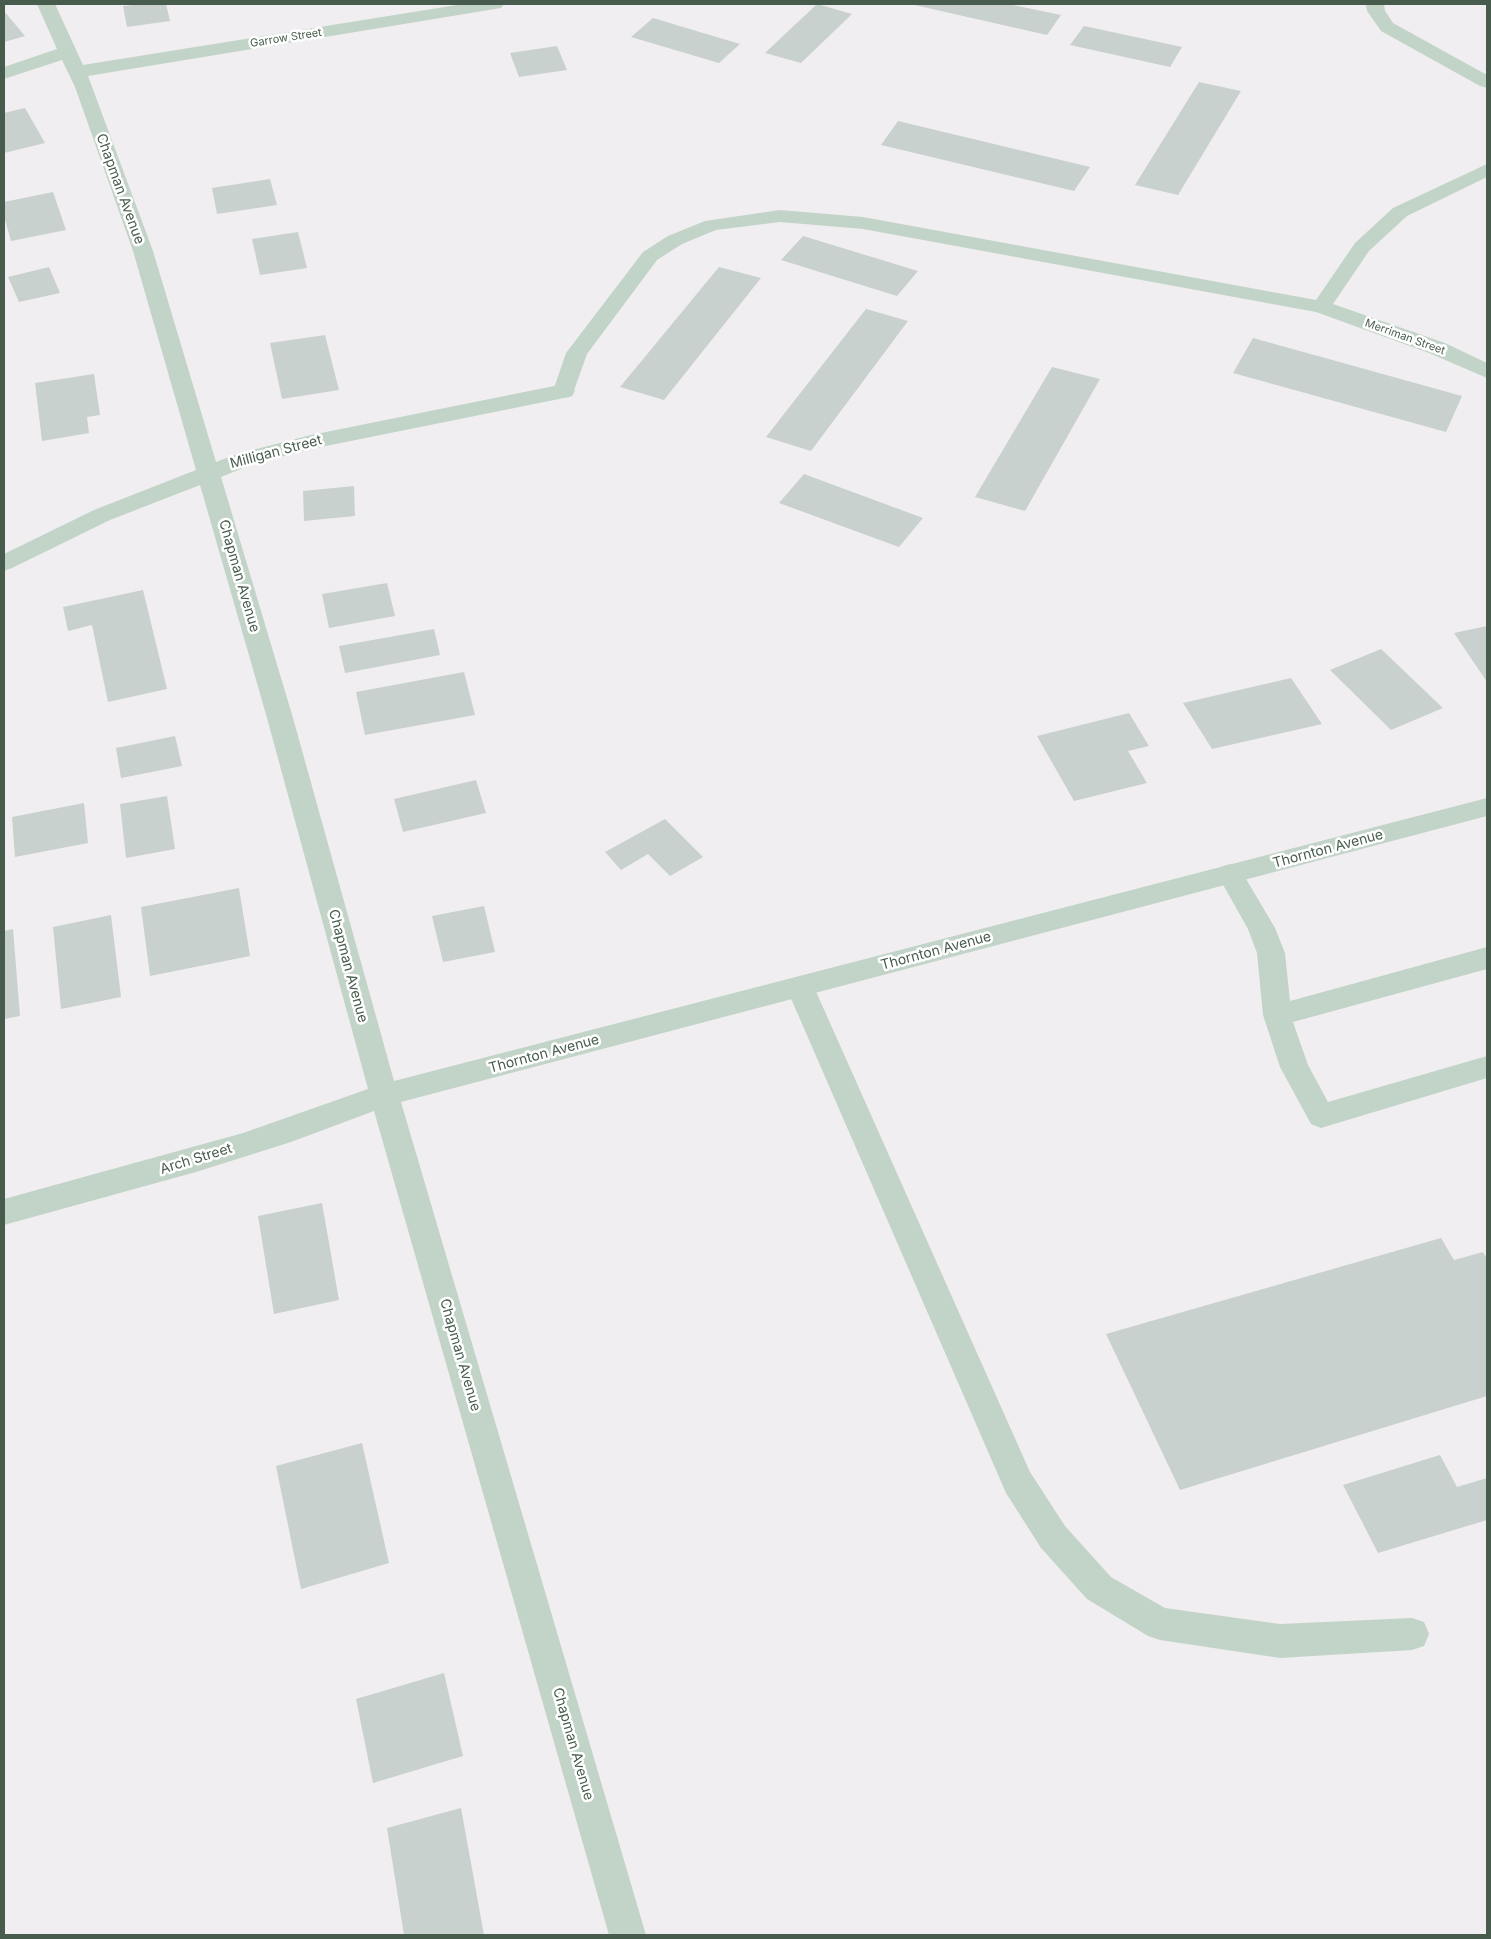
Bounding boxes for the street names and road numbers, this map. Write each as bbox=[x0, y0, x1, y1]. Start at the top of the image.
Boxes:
street label: Garrow Street bbox=[249, 26, 323, 50]
street label: Chapman Avenue bbox=[92, 131, 148, 247]
street label: Merriman Street bbox=[1363, 316, 1447, 358]
street label: Milligan Street bbox=[228, 432, 324, 472]
street label: Chapman Avenue bbox=[215, 518, 263, 634]
street label: Thornton Avenue bbox=[1271, 826, 1385, 872]
street label: Chapman Avenue bbox=[325, 908, 371, 1024]
street label: Thornton Avenue bbox=[879, 928, 993, 974]
street label: Thornton Avenue bbox=[487, 1031, 601, 1077]
street label: Arch Street bbox=[158, 1140, 234, 1178]
street label: Chapman Avenue bbox=[436, 1297, 484, 1413]
street label: Chapman Avenue bbox=[549, 1686, 597, 1802]

